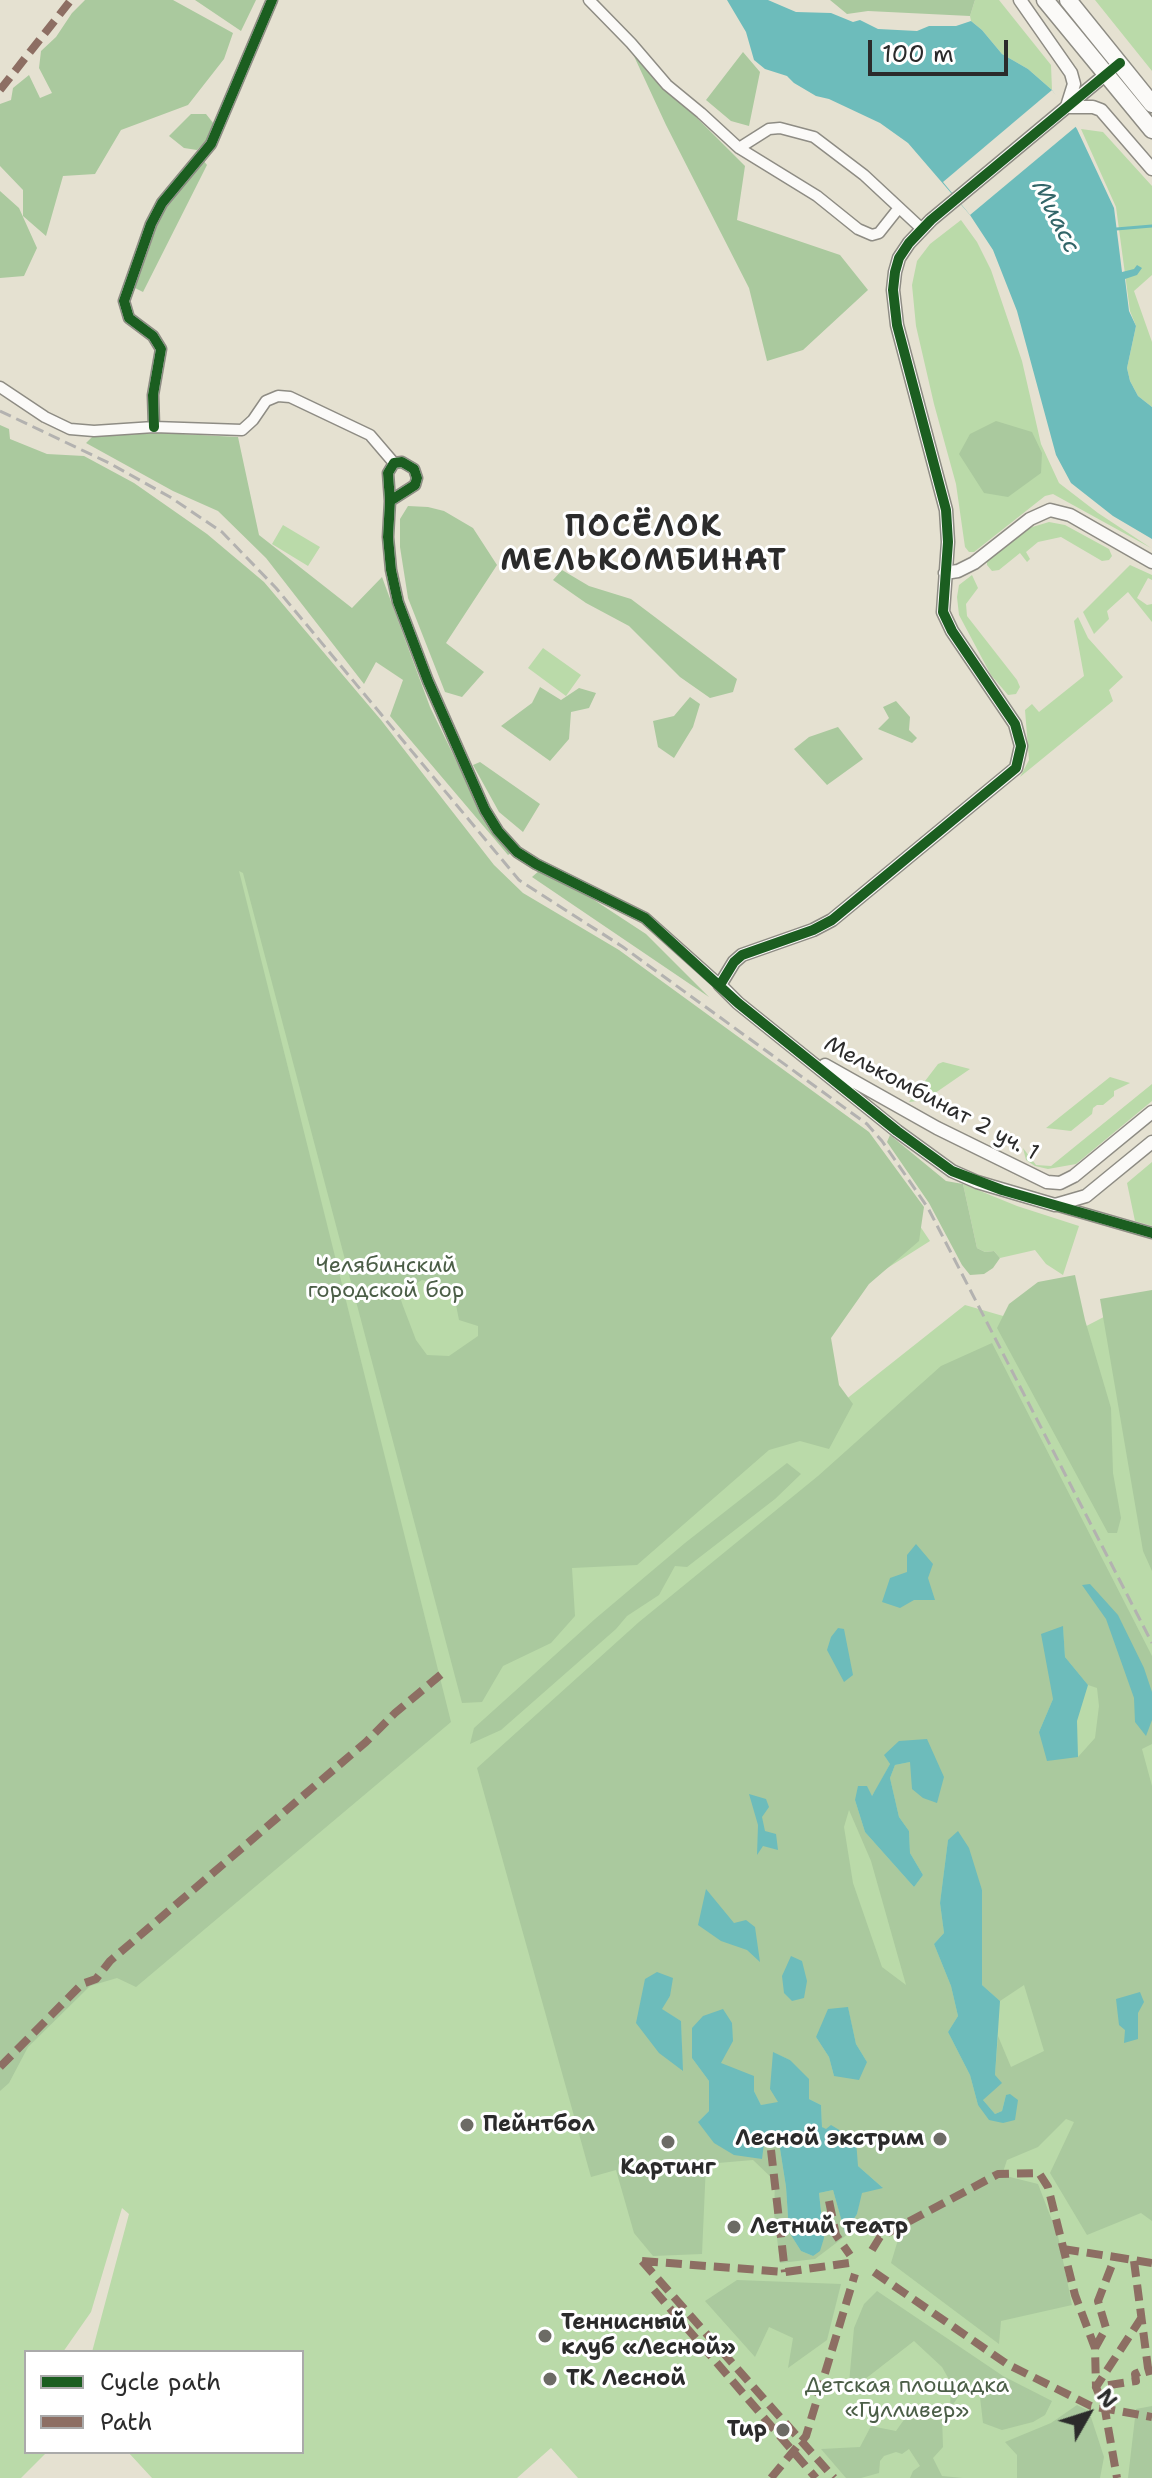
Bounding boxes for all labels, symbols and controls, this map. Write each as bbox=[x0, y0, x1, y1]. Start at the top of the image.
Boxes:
scale bar bbox=[872, 24, 1012, 74]
text: 100 m bbox=[882, 38, 954, 70]
water label: Миасс bbox=[1025, 176, 1085, 258]
district label: ПОСЁЛОК МЕЛЬКОМБИНАТ bbox=[500, 510, 788, 580]
street label: Мелькомбинат 2 уч. 1 bbox=[819, 1031, 1043, 1167]
park label: Челябинский городской бор bbox=[308, 1253, 464, 1304]
place label: Пейнтбол bbox=[483, 2112, 595, 2138]
marker: Пейнтбол bbox=[458, 2116, 476, 2134]
place label: Лесной экстрим bbox=[735, 2126, 924, 2152]
marker: Лесной экстрим bbox=[931, 2130, 949, 2148]
marker: Картинг bbox=[659, 2133, 677, 2151]
place label: Картинг bbox=[620, 2155, 716, 2181]
place label: Летний театр bbox=[750, 2214, 908, 2240]
marker: Летний театр bbox=[725, 2218, 743, 2236]
place label: Теннисный клуб «Лесной» bbox=[561, 2310, 736, 2362]
marker: Теннисный клуб «Лесной» bbox=[536, 2327, 554, 2345]
legend bbox=[24, 2350, 304, 2454]
text: Cycle path bbox=[100, 2366, 221, 2398]
place label: ТК Лесной bbox=[566, 2366, 686, 2392]
marker: ТК Лесной bbox=[541, 2370, 559, 2388]
park label: Детская площадка «Гулливер» bbox=[805, 2373, 1009, 2424]
north arrow bbox=[1048, 2374, 1128, 2454]
text: N bbox=[1090, 2383, 1124, 2414]
text: Path bbox=[100, 2406, 152, 2438]
place label: Тир bbox=[727, 2417, 767, 2443]
marker: Тир bbox=[774, 2421, 792, 2439]

